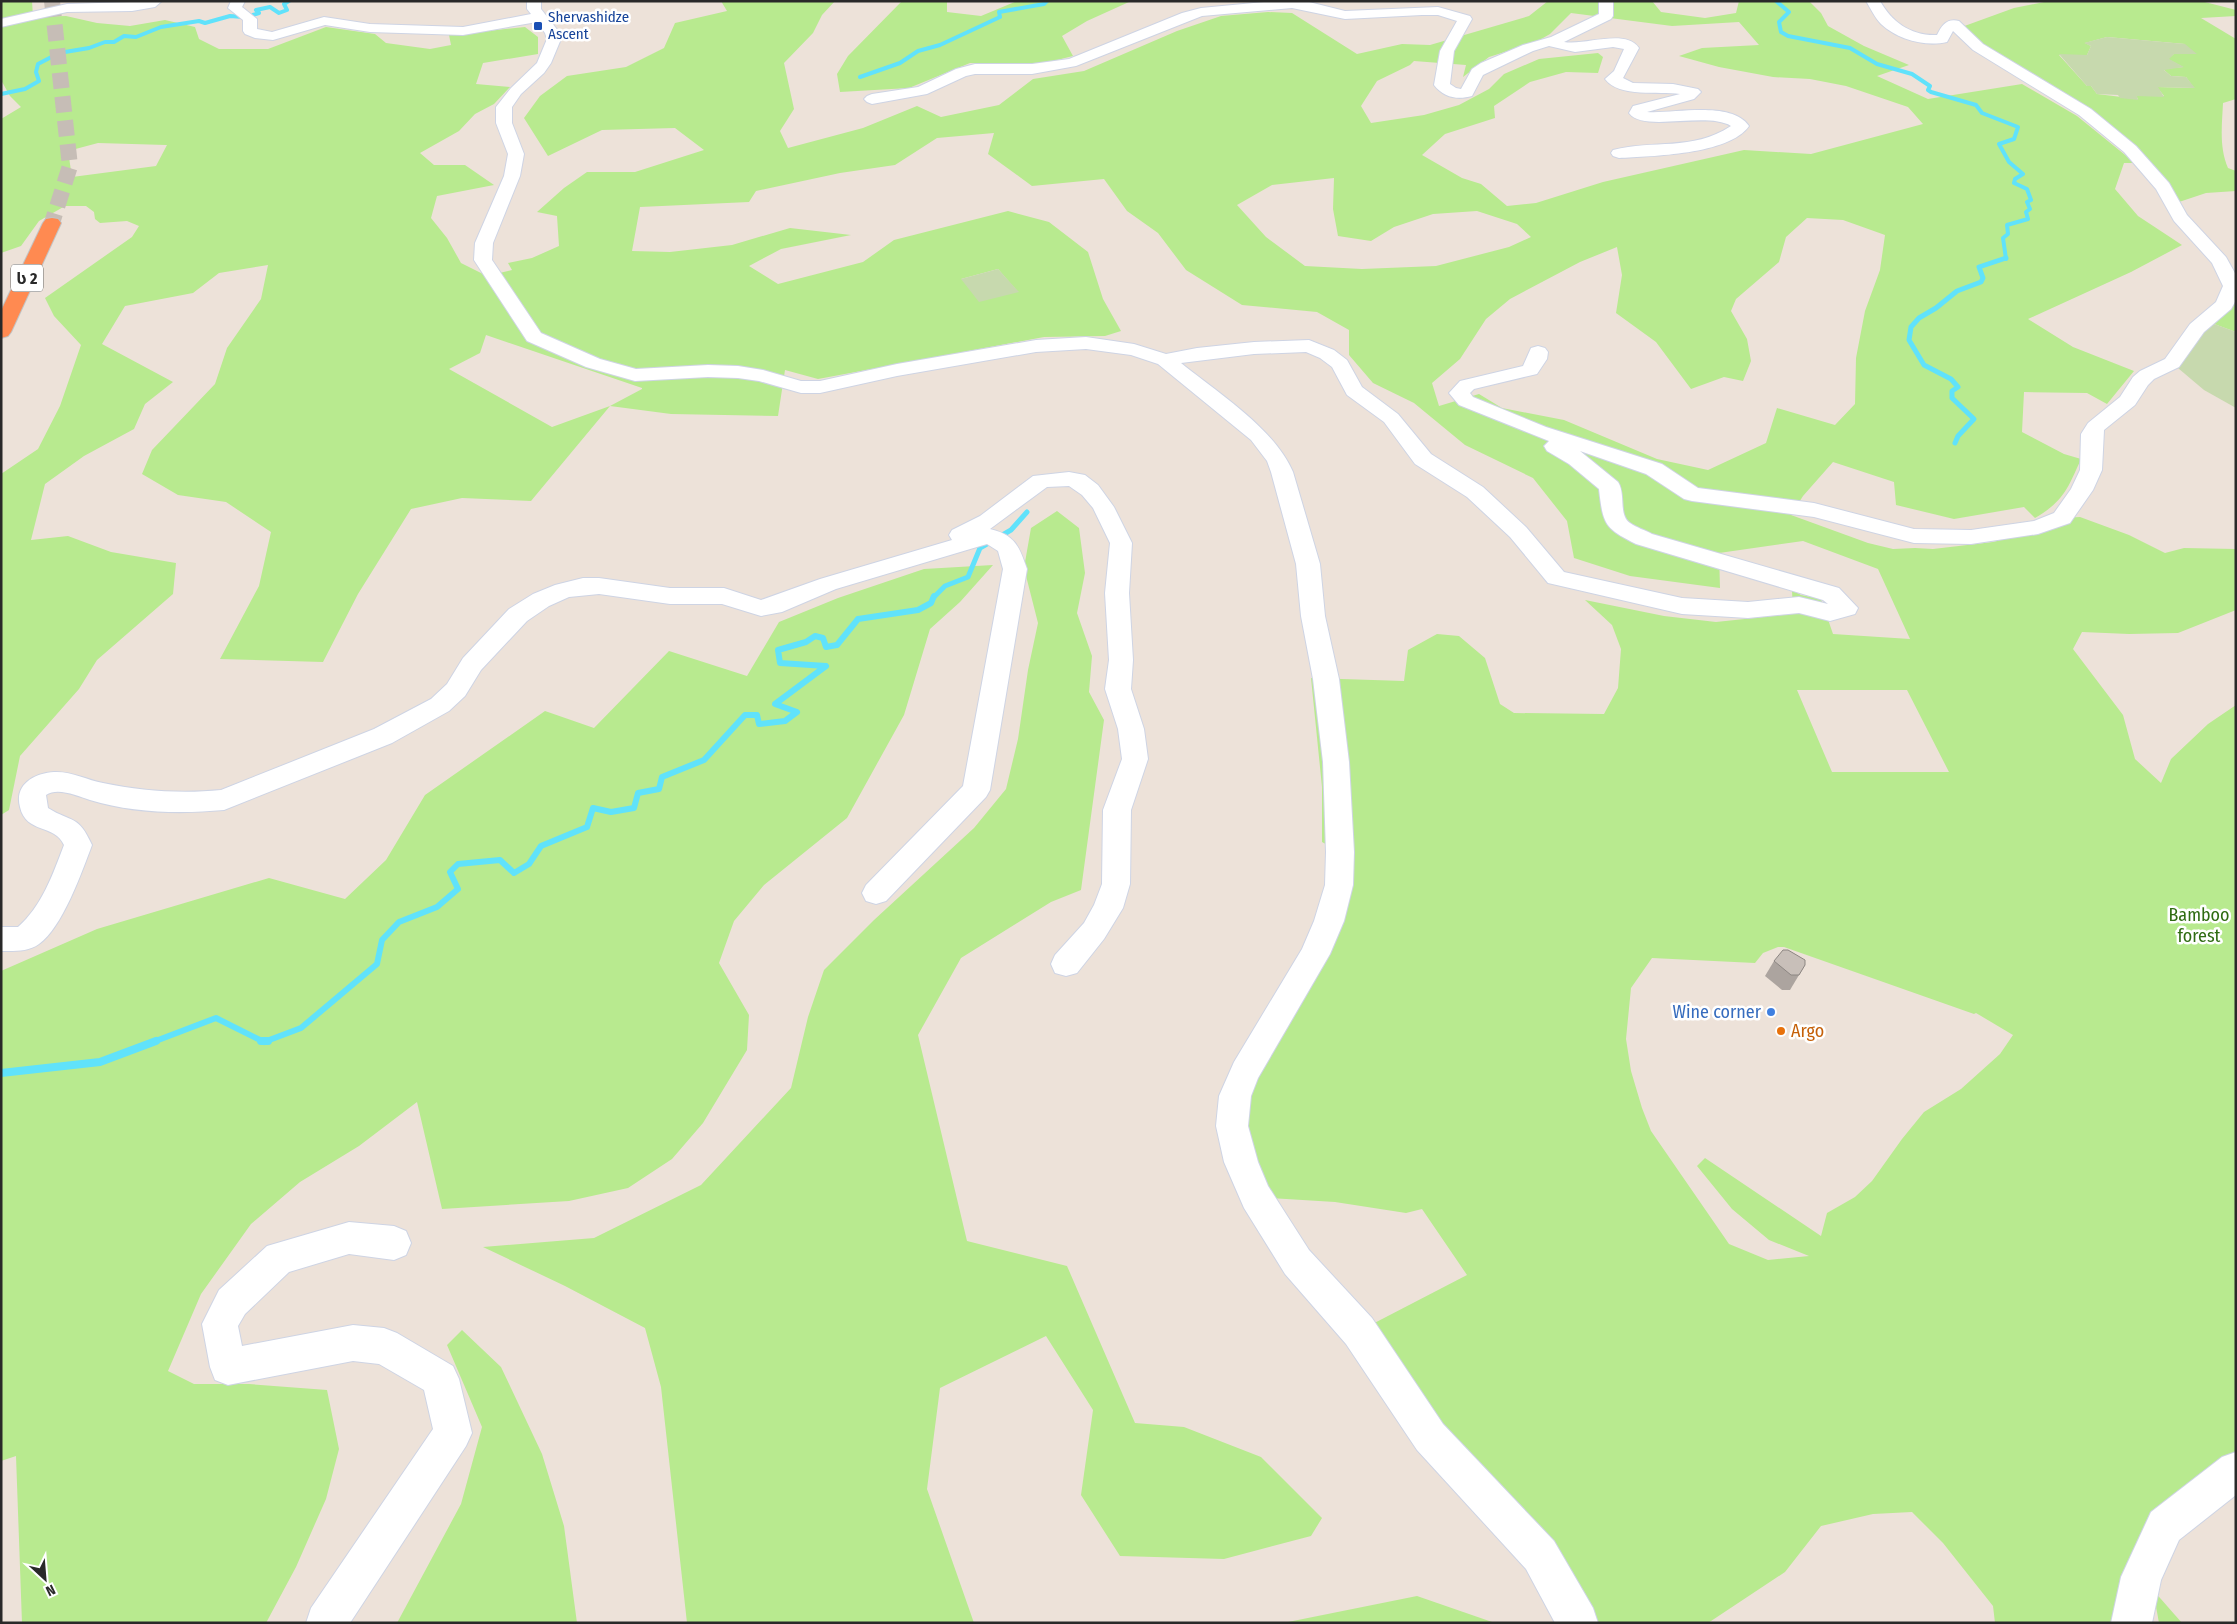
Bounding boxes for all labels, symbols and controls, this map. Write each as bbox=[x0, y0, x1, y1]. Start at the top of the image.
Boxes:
place label: Shervashidze Ascent bbox=[548, 8, 629, 43]
marker: Shervashidze Ascent bbox=[532, 20, 544, 32]
road number: ს 2 bbox=[11, 264, 43, 292]
park label: Bamboo forest bbox=[2168, 904, 2230, 947]
place label: Wine corner bbox=[1673, 1001, 1762, 1023]
marker: Wine corner bbox=[1765, 1006, 1777, 1018]
place label: Argo bbox=[1791, 1020, 1824, 1042]
marker: Argo bbox=[1775, 1025, 1787, 1037]
north arrow bbox=[20, 1554, 70, 1604]
text: N bbox=[43, 1581, 58, 1600]

